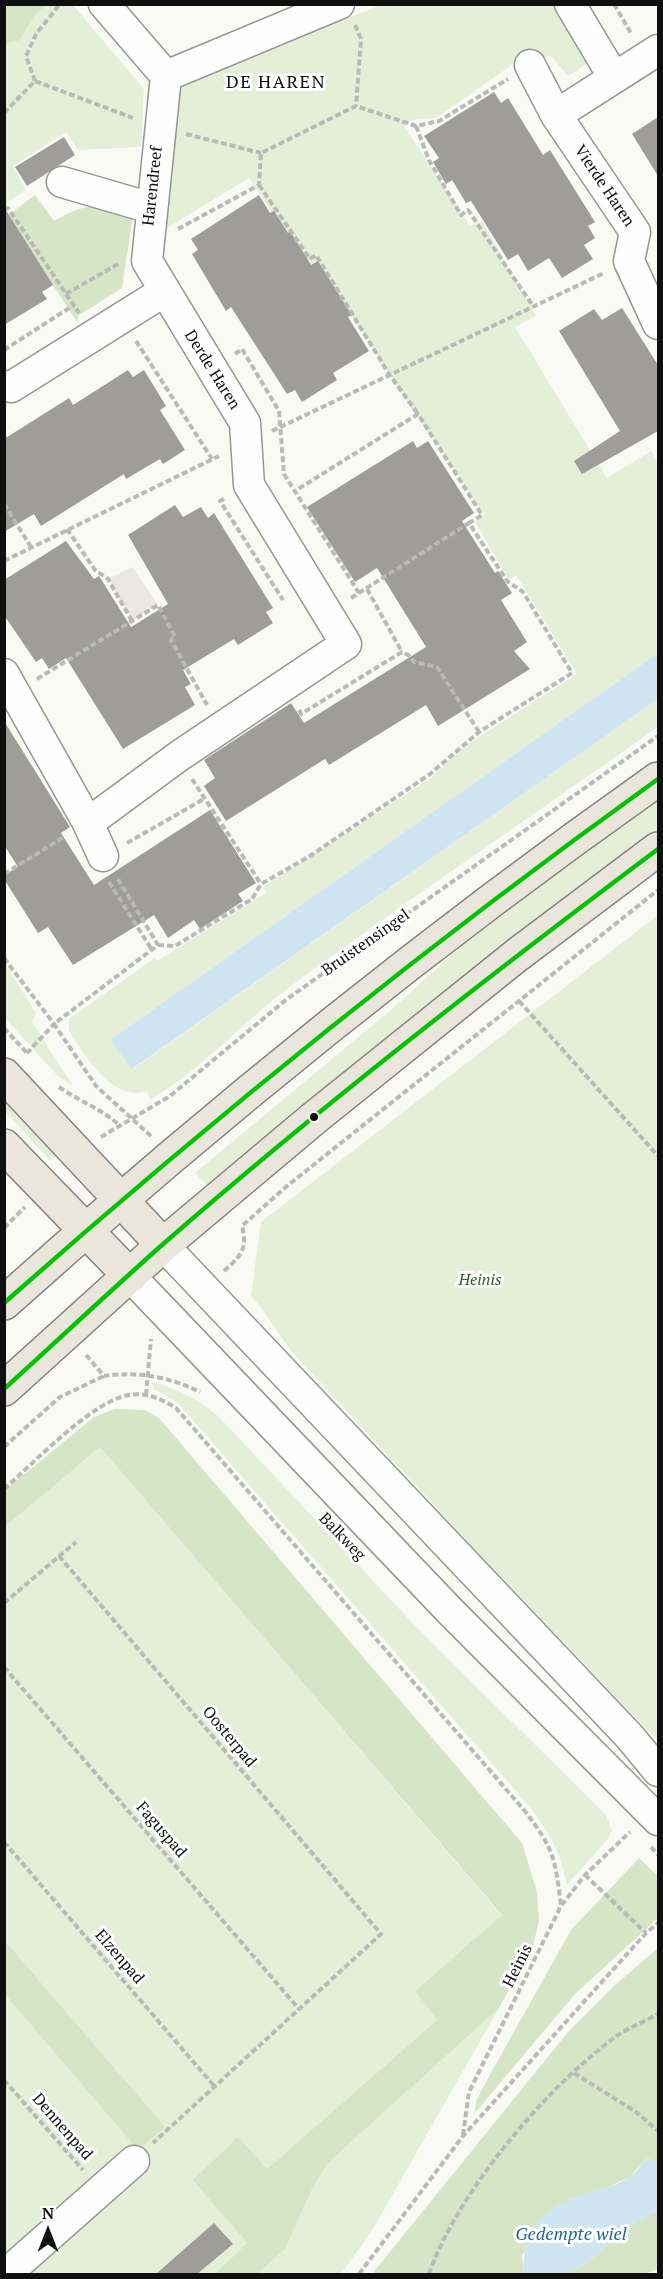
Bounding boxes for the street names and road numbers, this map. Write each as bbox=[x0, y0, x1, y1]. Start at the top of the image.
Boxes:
street label: Vierde Haren bbox=[570, 142, 638, 230]
street label: Harendreef bbox=[139, 145, 167, 227]
street label: Derde Haren bbox=[180, 327, 244, 413]
street label: Bruistensingel bbox=[318, 906, 414, 980]
street label: Balkweg bbox=[315, 1509, 369, 1565]
street label: Oosterpad bbox=[198, 1703, 260, 1771]
street label: Faguspad bbox=[132, 1798, 190, 1862]
street label: Elzenpad bbox=[90, 1926, 148, 1988]
street label: Heinis bbox=[499, 1941, 537, 1991]
street label: Dennenpad bbox=[28, 2090, 96, 2164]

